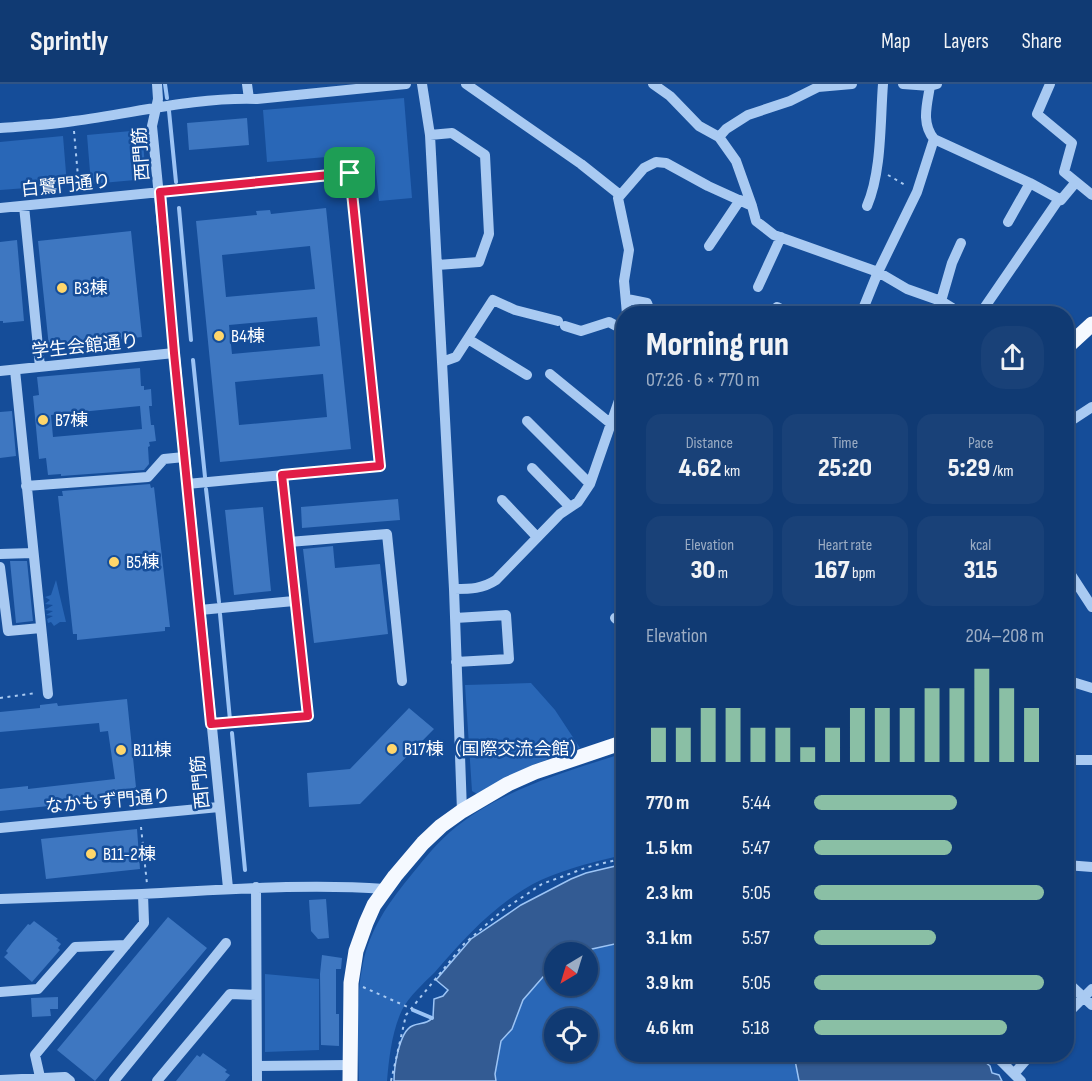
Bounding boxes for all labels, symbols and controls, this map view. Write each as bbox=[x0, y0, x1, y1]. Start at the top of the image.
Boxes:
text: Sprintly bbox=[30, 25, 108, 58]
text: Map bbox=[881, 29, 910, 54]
text: Layers bbox=[943, 29, 989, 54]
text: Share bbox=[1022, 29, 1062, 54]
street label: 西門筋 bbox=[129, 126, 154, 182]
pin bbox=[324, 147, 375, 198]
icon: arrive bbox=[333, 156, 366, 189]
street label: 白鷺門通り bbox=[20, 170, 112, 201]
place label: B3棟 bbox=[74, 278, 108, 299]
marker: B3棟 bbox=[55, 281, 69, 295]
text: Morning run bbox=[646, 325, 789, 365]
place label: B4棟 bbox=[231, 326, 265, 347]
button: share bbox=[981, 326, 1044, 389]
marker: B4棟 bbox=[212, 329, 226, 343]
street label: 学生会館通り bbox=[30, 330, 140, 363]
text: 07:26 · 6 × 770 m bbox=[646, 368, 760, 392]
place label: B7棟 bbox=[55, 410, 88, 431]
marker: B7棟 bbox=[36, 413, 50, 427]
text: Distance bbox=[686, 434, 733, 453]
text: Time bbox=[832, 434, 858, 453]
text: Pace bbox=[968, 434, 993, 453]
text: 4.62 bbox=[678, 453, 721, 484]
text: 25:20 bbox=[818, 453, 872, 484]
text: 5:29 bbox=[948, 453, 990, 484]
text: km bbox=[721, 462, 740, 481]
text: /km bbox=[990, 462, 1014, 481]
text: Elevation bbox=[685, 536, 734, 555]
text: Heart rate bbox=[818, 536, 872, 555]
text: kcal bbox=[970, 536, 991, 555]
place label: B5棟 bbox=[126, 552, 159, 573]
marker: B5棟 bbox=[107, 555, 121, 569]
text: 30 bbox=[691, 555, 715, 586]
text: 167 bbox=[814, 555, 849, 586]
text: 315 bbox=[963, 555, 998, 586]
text: m bbox=[715, 564, 728, 583]
text: bpm bbox=[849, 564, 876, 583]
text: Elevation bbox=[646, 624, 708, 648]
text: 204–208 m bbox=[965, 624, 1044, 648]
place label: B17棟（国際交流会館） bbox=[404, 739, 587, 760]
place label: B11棟 bbox=[133, 740, 172, 761]
marker: B17棟（国際交流会館） bbox=[385, 742, 399, 756]
marker: B11棟 bbox=[114, 743, 128, 757]
street label: 西門筋 bbox=[187, 754, 214, 810]
street label: なかもず門通り bbox=[44, 786, 172, 817]
text: 770 m bbox=[646, 791, 689, 815]
text: 5:44 bbox=[742, 791, 771, 815]
text: 1.5 km bbox=[646, 836, 692, 860]
text: 5:47 bbox=[742, 836, 770, 860]
place label: B11-2棟 bbox=[103, 844, 156, 865]
marker: B11-2棟 bbox=[84, 847, 98, 861]
text: 2.3 km bbox=[646, 881, 693, 905]
text: 5:05 bbox=[742, 881, 771, 905]
text: 3.1 km bbox=[646, 926, 692, 950]
text: 5:57 bbox=[742, 926, 770, 950]
north arrow bbox=[544, 942, 598, 996]
map controls bbox=[544, 942, 598, 1062]
text: 3.9 km bbox=[646, 971, 694, 995]
text: 5:05 bbox=[742, 971, 771, 995]
button: locate bbox=[544, 1008, 598, 1062]
text: 4.6 km bbox=[646, 1016, 694, 1040]
text: 5:18 bbox=[742, 1016, 770, 1040]

